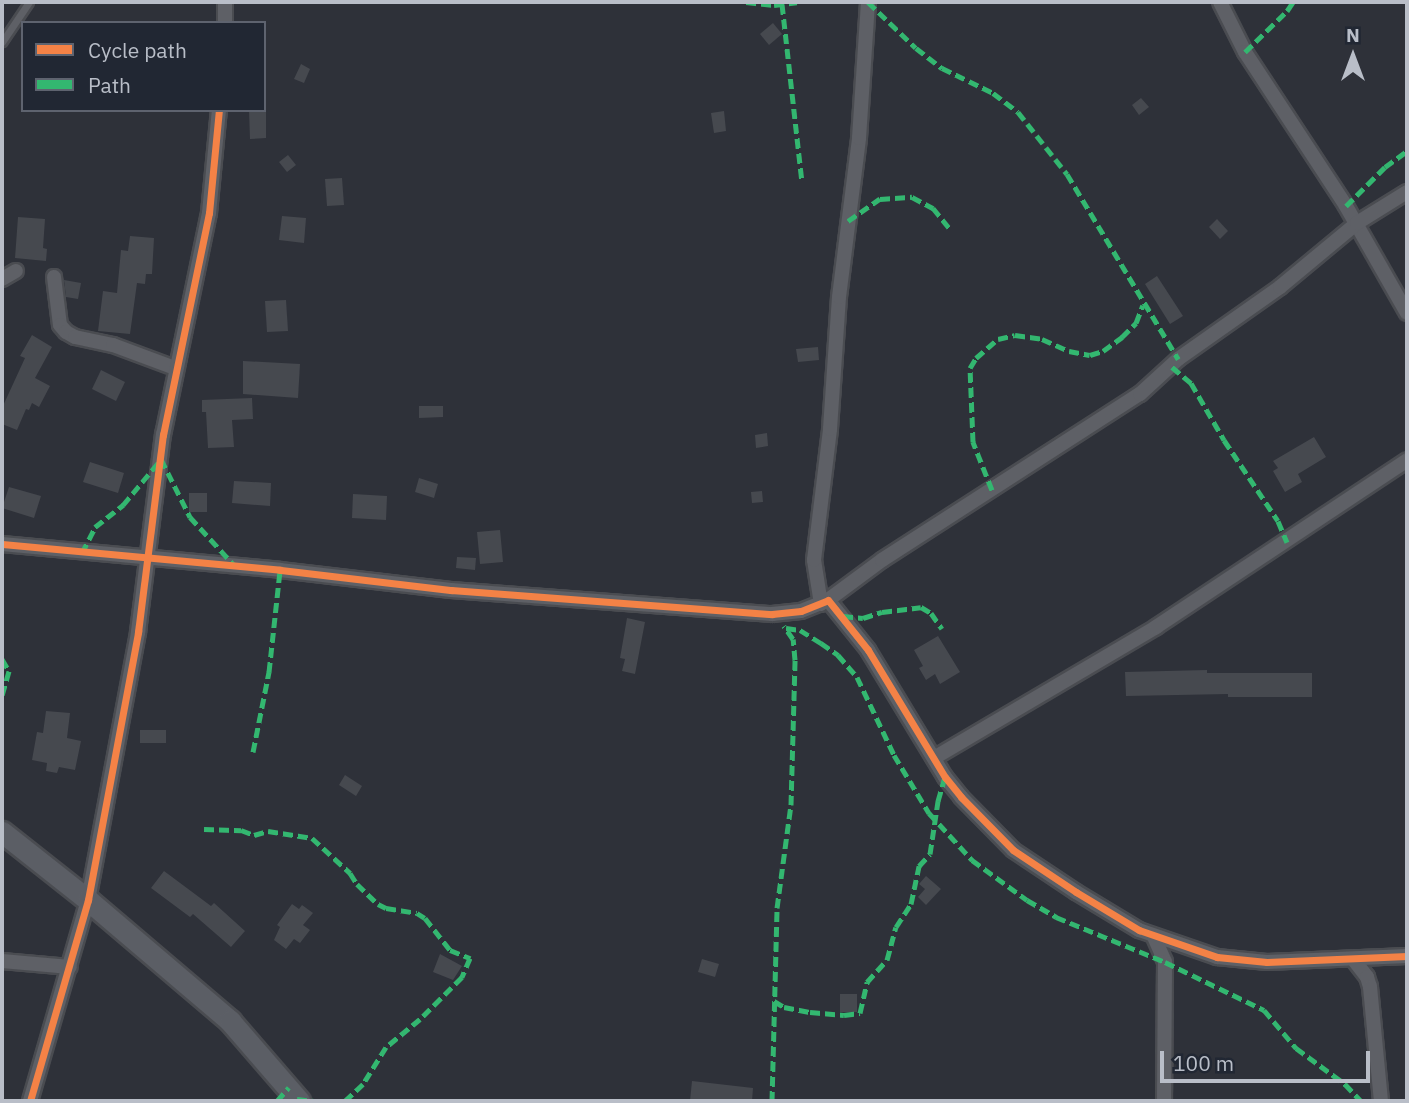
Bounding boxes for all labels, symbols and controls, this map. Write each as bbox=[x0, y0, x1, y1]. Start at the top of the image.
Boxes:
legend bbox=[21, 21, 266, 112]
north arrow bbox=[1318, 21, 1388, 91]
text: N bbox=[1346, 23, 1360, 47]
text: Cycle path bbox=[88, 36, 187, 64]
text: Path bbox=[88, 71, 131, 99]
scale bar bbox=[1164, 1036, 1374, 1080]
text: 100 m bbox=[1173, 1049, 1234, 1077]

